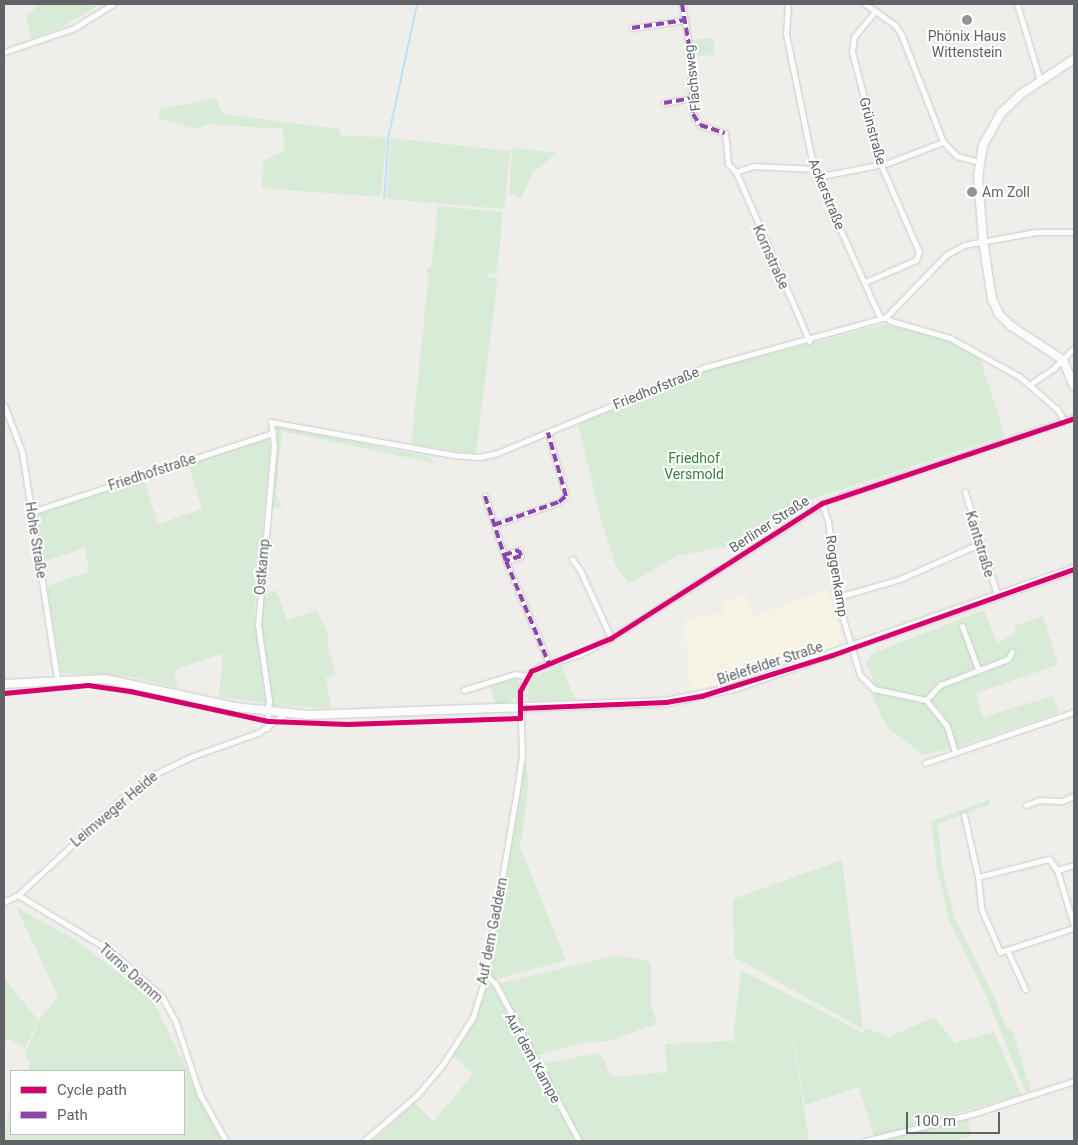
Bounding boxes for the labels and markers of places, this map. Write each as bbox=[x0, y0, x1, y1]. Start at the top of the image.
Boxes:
marker: Phönix Haus Wittenstein bbox=[961, 14, 973, 26]
place label: Phönix Haus Wittenstein bbox=[928, 28, 1006, 60]
place label: Am Zoll bbox=[982, 184, 1030, 200]
marker: Am Zoll bbox=[966, 186, 978, 198]

